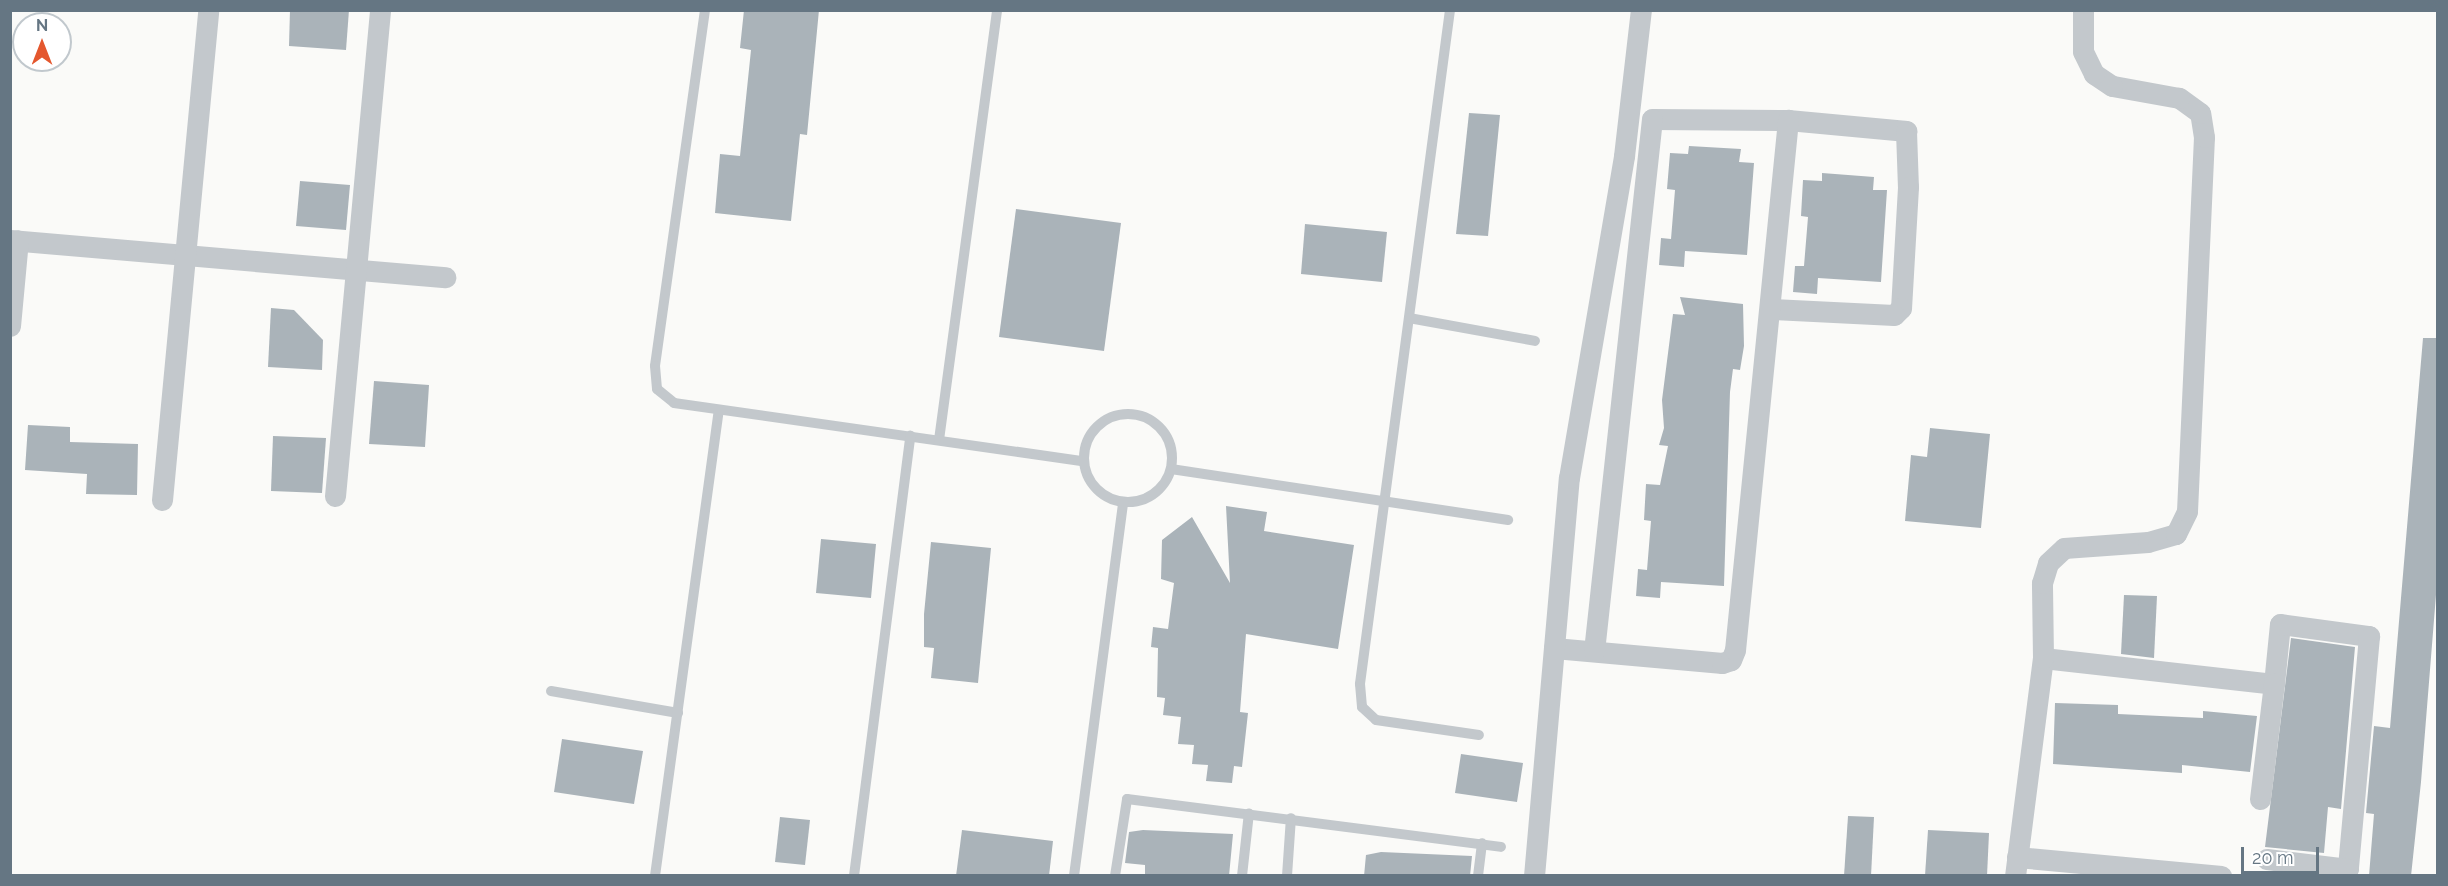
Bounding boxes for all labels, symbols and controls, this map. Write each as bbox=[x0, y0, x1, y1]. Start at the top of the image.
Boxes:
north arrow bbox=[12, 12, 72, 72]
text: N bbox=[36, 16, 48, 35]
scale bar bbox=[2244, 835, 2322, 873]
text: 20 m bbox=[2252, 847, 2294, 868]

